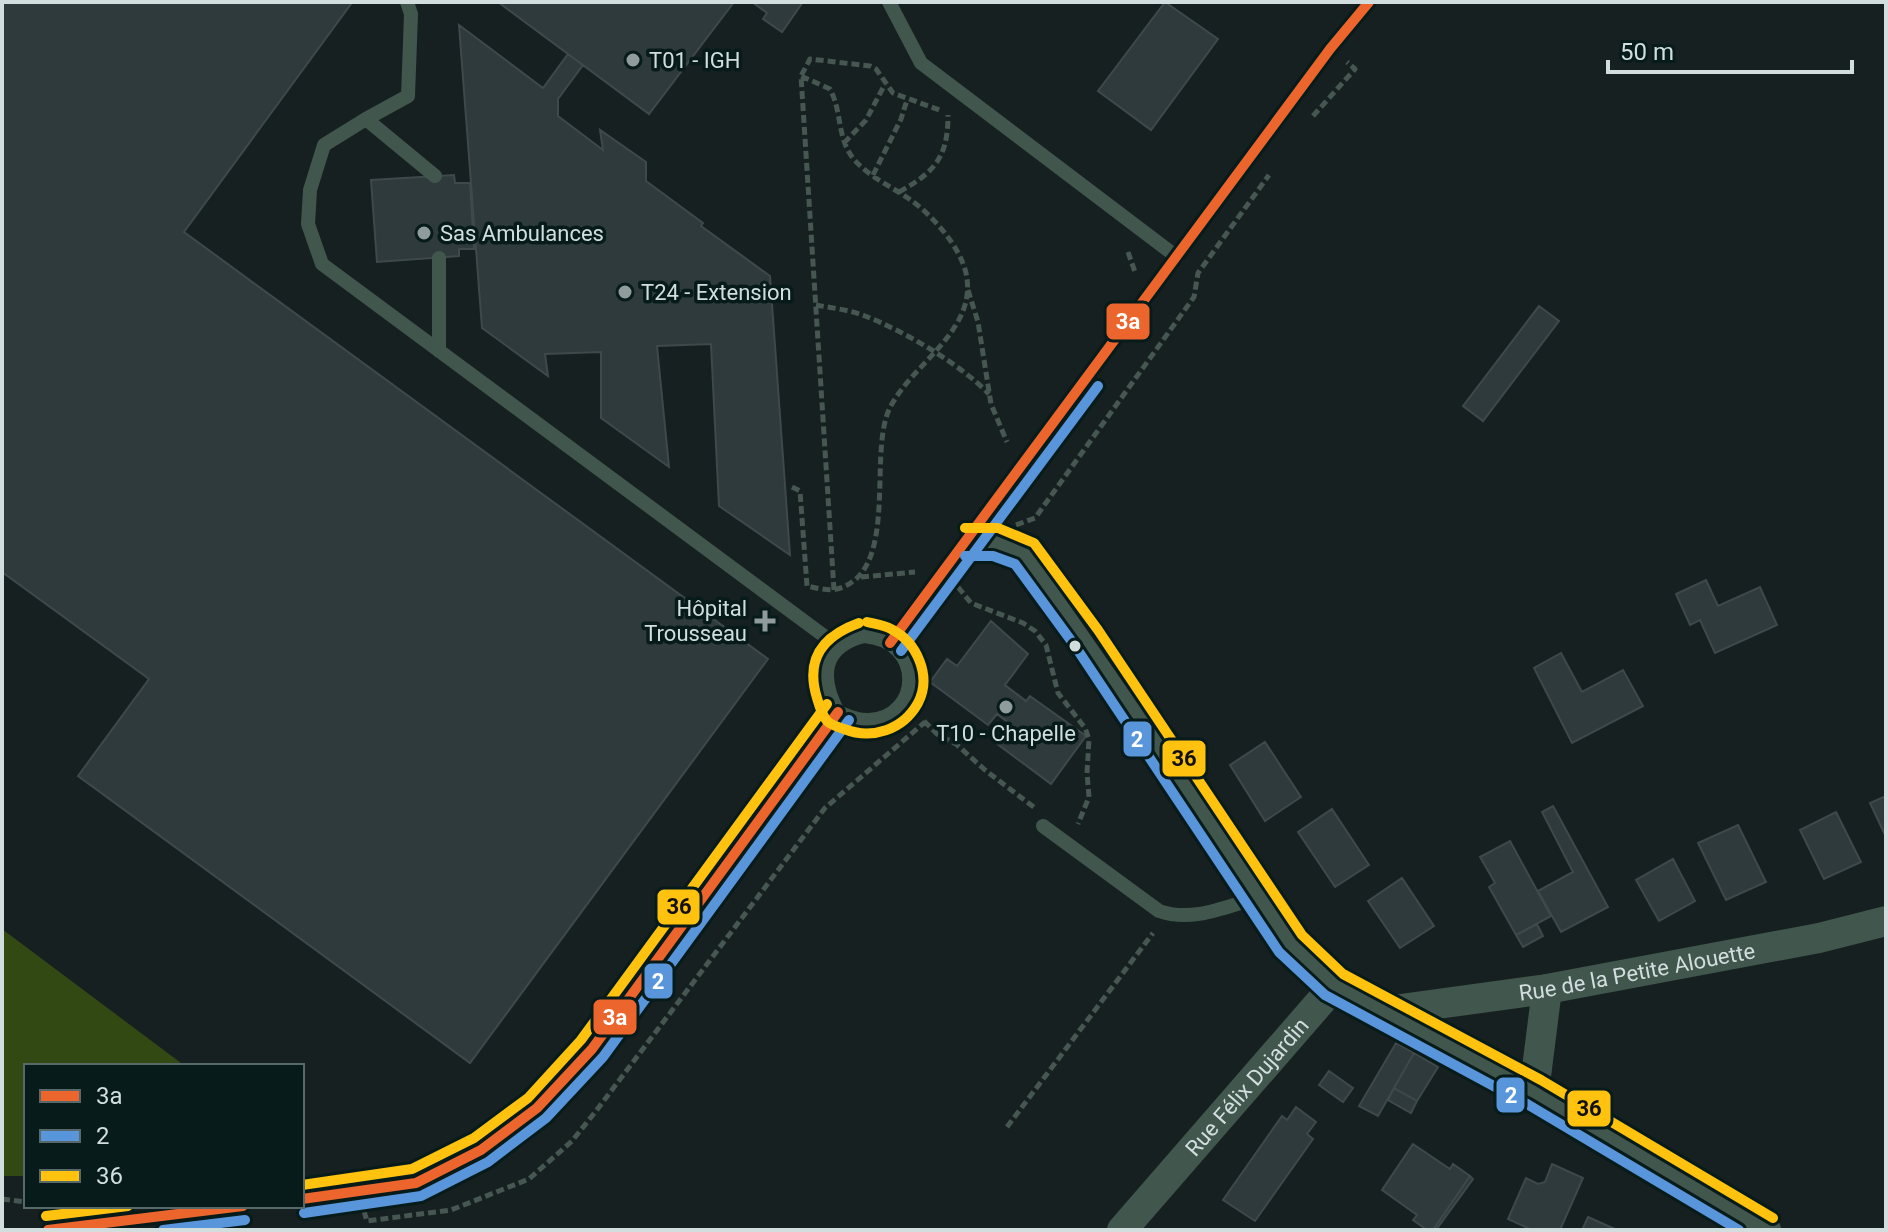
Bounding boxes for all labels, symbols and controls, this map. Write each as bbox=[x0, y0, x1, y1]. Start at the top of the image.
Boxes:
scale bar bbox=[1608, 24, 1852, 74]
text: 50 m bbox=[1620, 38, 1674, 66]
place label: T01 - IGH bbox=[649, 48, 741, 73]
marker: T01 - IGH bbox=[624, 51, 642, 69]
place label: Sas Ambulances bbox=[440, 221, 604, 246]
marker: Sas Ambulances bbox=[415, 224, 433, 242]
place label: T24 - Extension bbox=[641, 280, 792, 305]
marker: T24 - Extension bbox=[616, 283, 634, 301]
line badge: 3a bbox=[1105, 302, 1151, 341]
text: 3a bbox=[1116, 309, 1140, 334]
place label: Hôpital Trousseau bbox=[644, 596, 747, 646]
marker: Hôpital Trousseau bbox=[754, 610, 776, 632]
unlabelled marker bbox=[1067, 638, 1083, 654]
marker: T10 - Chapelle bbox=[997, 698, 1015, 716]
line badge: 2 bbox=[1122, 720, 1153, 758]
place label: T10 - Chapelle bbox=[936, 721, 1076, 746]
text: 2 bbox=[1131, 727, 1143, 752]
line badge: 36 bbox=[1161, 739, 1207, 778]
text: 36 bbox=[1171, 746, 1197, 771]
line badge: 36 bbox=[656, 888, 701, 926]
text: 36 bbox=[666, 894, 692, 919]
street label: Rue de la Petite Alouette bbox=[1517, 938, 1757, 1005]
line badge: 2 bbox=[643, 962, 674, 1000]
text: 2 bbox=[652, 969, 664, 994]
line badge: 3a bbox=[592, 998, 638, 1036]
text: 3a bbox=[603, 1005, 627, 1030]
street label: Rue Félix Dujardin bbox=[1180, 1013, 1313, 1161]
legend bbox=[24, 1064, 304, 1208]
line badge: 2 bbox=[1495, 1076, 1526, 1114]
text: 3a bbox=[96, 1082, 123, 1110]
text: 2 bbox=[1505, 1083, 1517, 1108]
line badge: 36 bbox=[1566, 1089, 1612, 1128]
text: 36 bbox=[1576, 1096, 1602, 1121]
text: 2 bbox=[96, 1122, 110, 1150]
text: 36 bbox=[96, 1162, 123, 1190]

